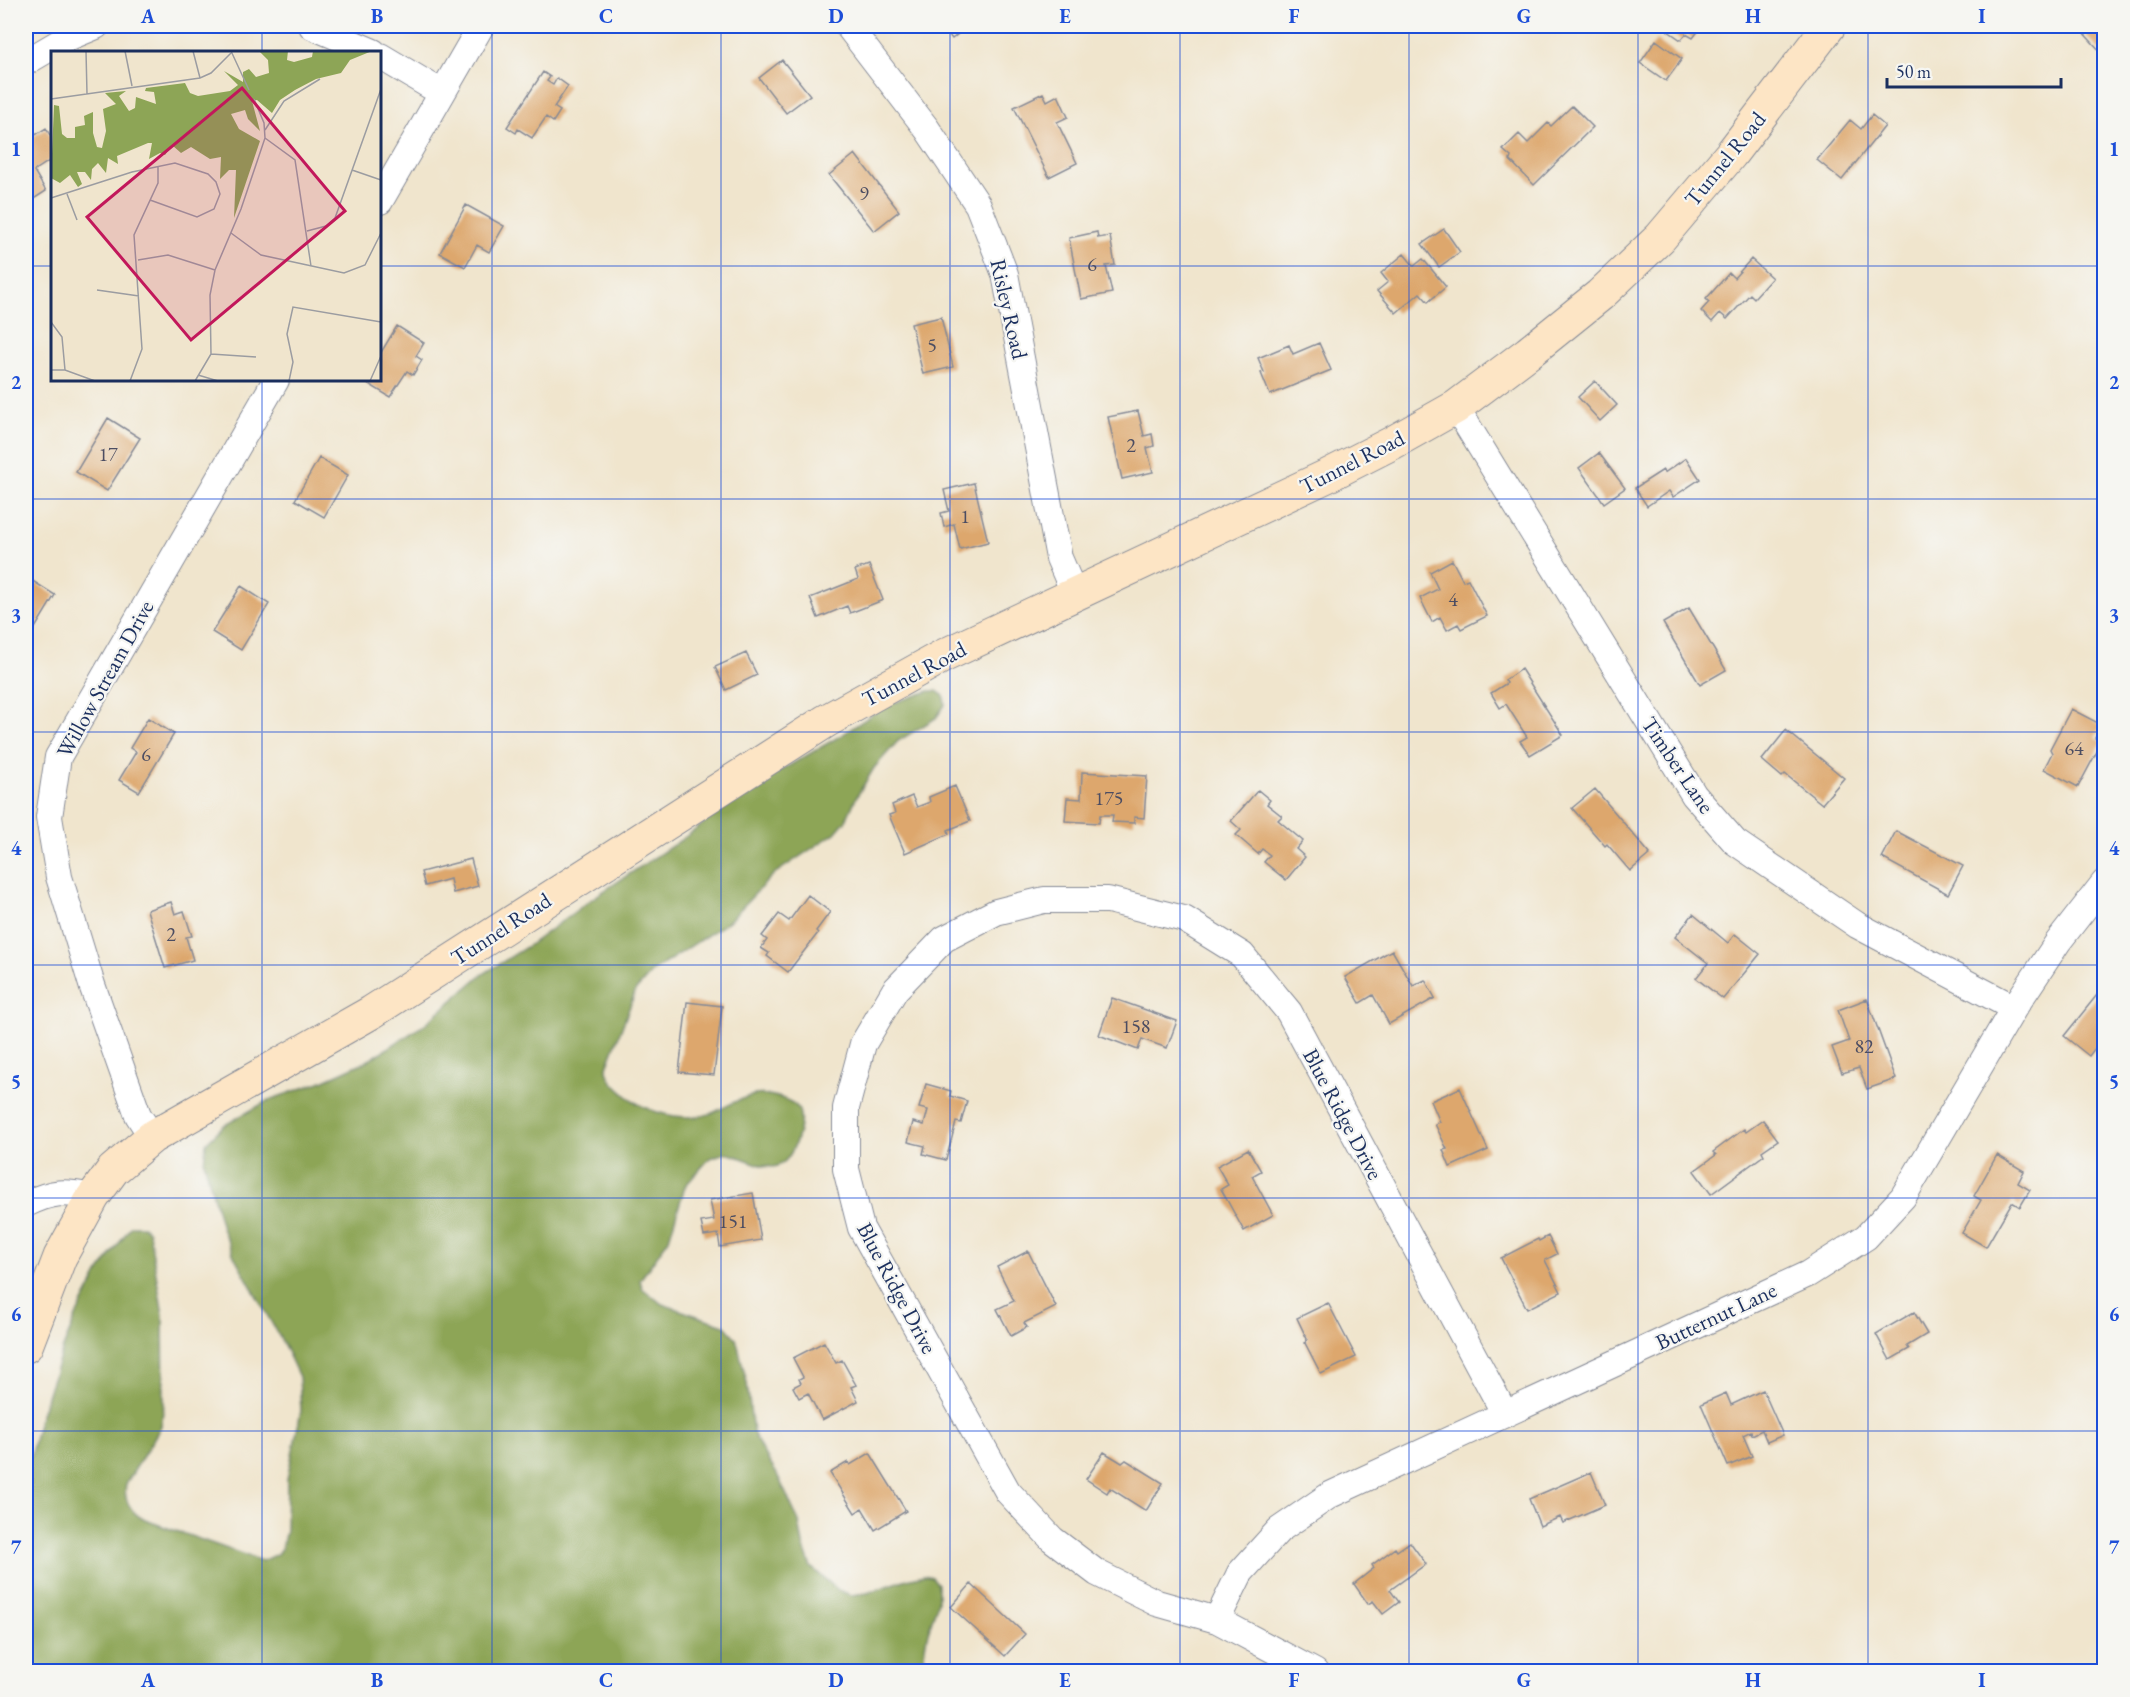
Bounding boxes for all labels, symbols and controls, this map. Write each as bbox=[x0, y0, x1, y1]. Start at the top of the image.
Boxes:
text: A bbox=[140, 3, 156, 29]
text: B bbox=[371, 3, 383, 29]
text: C bbox=[599, 3, 613, 29]
text: D bbox=[828, 3, 844, 29]
text: E bbox=[1059, 3, 1071, 29]
text: F bbox=[1289, 3, 1300, 29]
text: G bbox=[1517, 3, 1531, 29]
text: H bbox=[1745, 3, 1761, 29]
text: I bbox=[1978, 3, 1986, 29]
inset map bbox=[51, 51, 381, 381]
scale bar bbox=[1887, 51, 2061, 89]
text: 50 m bbox=[1896, 60, 1931, 83]
street label: Tunnel Road bbox=[1678, 105, 1773, 212]
text: 1 bbox=[11, 136, 21, 162]
text: 1 bbox=[2109, 136, 2119, 162]
house number: 9 bbox=[859, 180, 869, 206]
house number: 6 bbox=[1087, 251, 1097, 277]
street label: Risley Road bbox=[983, 256, 1035, 363]
house number: 5 bbox=[927, 332, 937, 358]
text: 2 bbox=[11, 369, 22, 395]
text: 2 bbox=[2109, 369, 2120, 395]
street label: Tunnel Road bbox=[1295, 423, 1410, 501]
house number: 2 bbox=[1126, 432, 1136, 458]
house number: 17 bbox=[98, 441, 118, 467]
house number: 1 bbox=[960, 503, 970, 529]
house number: 4 bbox=[1448, 586, 1458, 612]
street label: Willow Stream Drive bbox=[50, 595, 161, 763]
text: 3 bbox=[11, 602, 21, 628]
text: 3 bbox=[2109, 602, 2119, 628]
street label: Tunnel Road bbox=[857, 634, 972, 714]
street label: Timber Lane bbox=[1635, 711, 1721, 819]
house number: 64 bbox=[2064, 735, 2084, 761]
house number: 6 bbox=[141, 741, 151, 767]
house number: 175 bbox=[1095, 785, 1123, 811]
text: 4 bbox=[11, 835, 22, 861]
text: 4 bbox=[2109, 835, 2120, 861]
street label: Tunnel Road bbox=[445, 885, 557, 972]
house number: 2 bbox=[166, 921, 176, 947]
house number: 158 bbox=[1122, 1013, 1150, 1039]
house number: 82 bbox=[1854, 1033, 1874, 1059]
street label: Blue Ridge Drive bbox=[1296, 1043, 1390, 1185]
text: 5 bbox=[11, 1068, 21, 1094]
text: 5 bbox=[2109, 1068, 2119, 1094]
house number: 151 bbox=[719, 1208, 747, 1234]
street label: Blue Ridge Drive bbox=[850, 1217, 944, 1359]
street label: Butternut Lane bbox=[1651, 1275, 1782, 1357]
text: 6 bbox=[11, 1301, 22, 1327]
text: 6 bbox=[2109, 1301, 2120, 1327]
text: 7 bbox=[11, 1534, 22, 1560]
text: 7 bbox=[2109, 1534, 2120, 1560]
text: A bbox=[140, 1667, 156, 1693]
text: B bbox=[371, 1667, 383, 1693]
text: C bbox=[599, 1667, 613, 1693]
text: D bbox=[828, 1667, 844, 1693]
text: E bbox=[1059, 1667, 1071, 1693]
text: F bbox=[1289, 1667, 1300, 1693]
text: G bbox=[1517, 1667, 1531, 1693]
text: H bbox=[1745, 1667, 1761, 1693]
text: I bbox=[1978, 1667, 1986, 1693]

